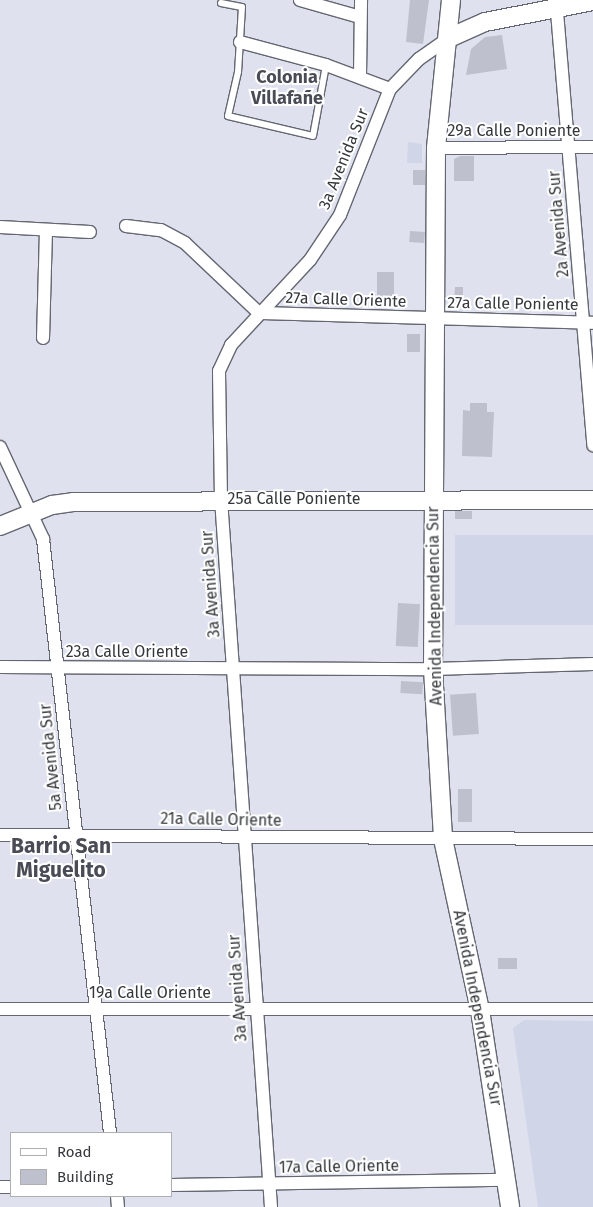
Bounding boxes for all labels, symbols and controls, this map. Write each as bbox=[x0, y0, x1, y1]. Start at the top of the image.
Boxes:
district label: Colonia Villafañe bbox=[251, 67, 323, 110]
street label: 3a Avenida Sur bbox=[315, 106, 373, 212]
street label: 29a Calle Poniente bbox=[448, 121, 580, 141]
street label: 2a Avenida Sur bbox=[545, 170, 573, 278]
street label: 27a Calle Oriente bbox=[285, 288, 407, 312]
street label: 27a Calle Poniente bbox=[447, 293, 579, 315]
street label: 25a Calle Poniente bbox=[228, 489, 360, 509]
street label: Avenida Independencia Sur bbox=[424, 506, 446, 706]
street label: 3a Avenida Sur bbox=[198, 530, 224, 638]
street label: 23a Calle Oriente bbox=[66, 642, 188, 662]
street label: 5a Avenida Sur bbox=[36, 703, 66, 811]
street label: 21a Calle Oriente bbox=[160, 809, 282, 831]
district label: Barrio San Miguelito bbox=[11, 833, 111, 883]
street label: Avenida Independencia Sur bbox=[449, 908, 505, 1108]
street label: 3a Avenida Sur bbox=[225, 934, 251, 1042]
street label: 19a Calle Oriente bbox=[89, 983, 211, 1003]
legend bbox=[10, 1132, 172, 1197]
text: Road bbox=[57, 1143, 92, 1161]
street label: 17a Calle Oriente bbox=[279, 1156, 399, 1178]
text: Building bbox=[57, 1168, 113, 1186]

